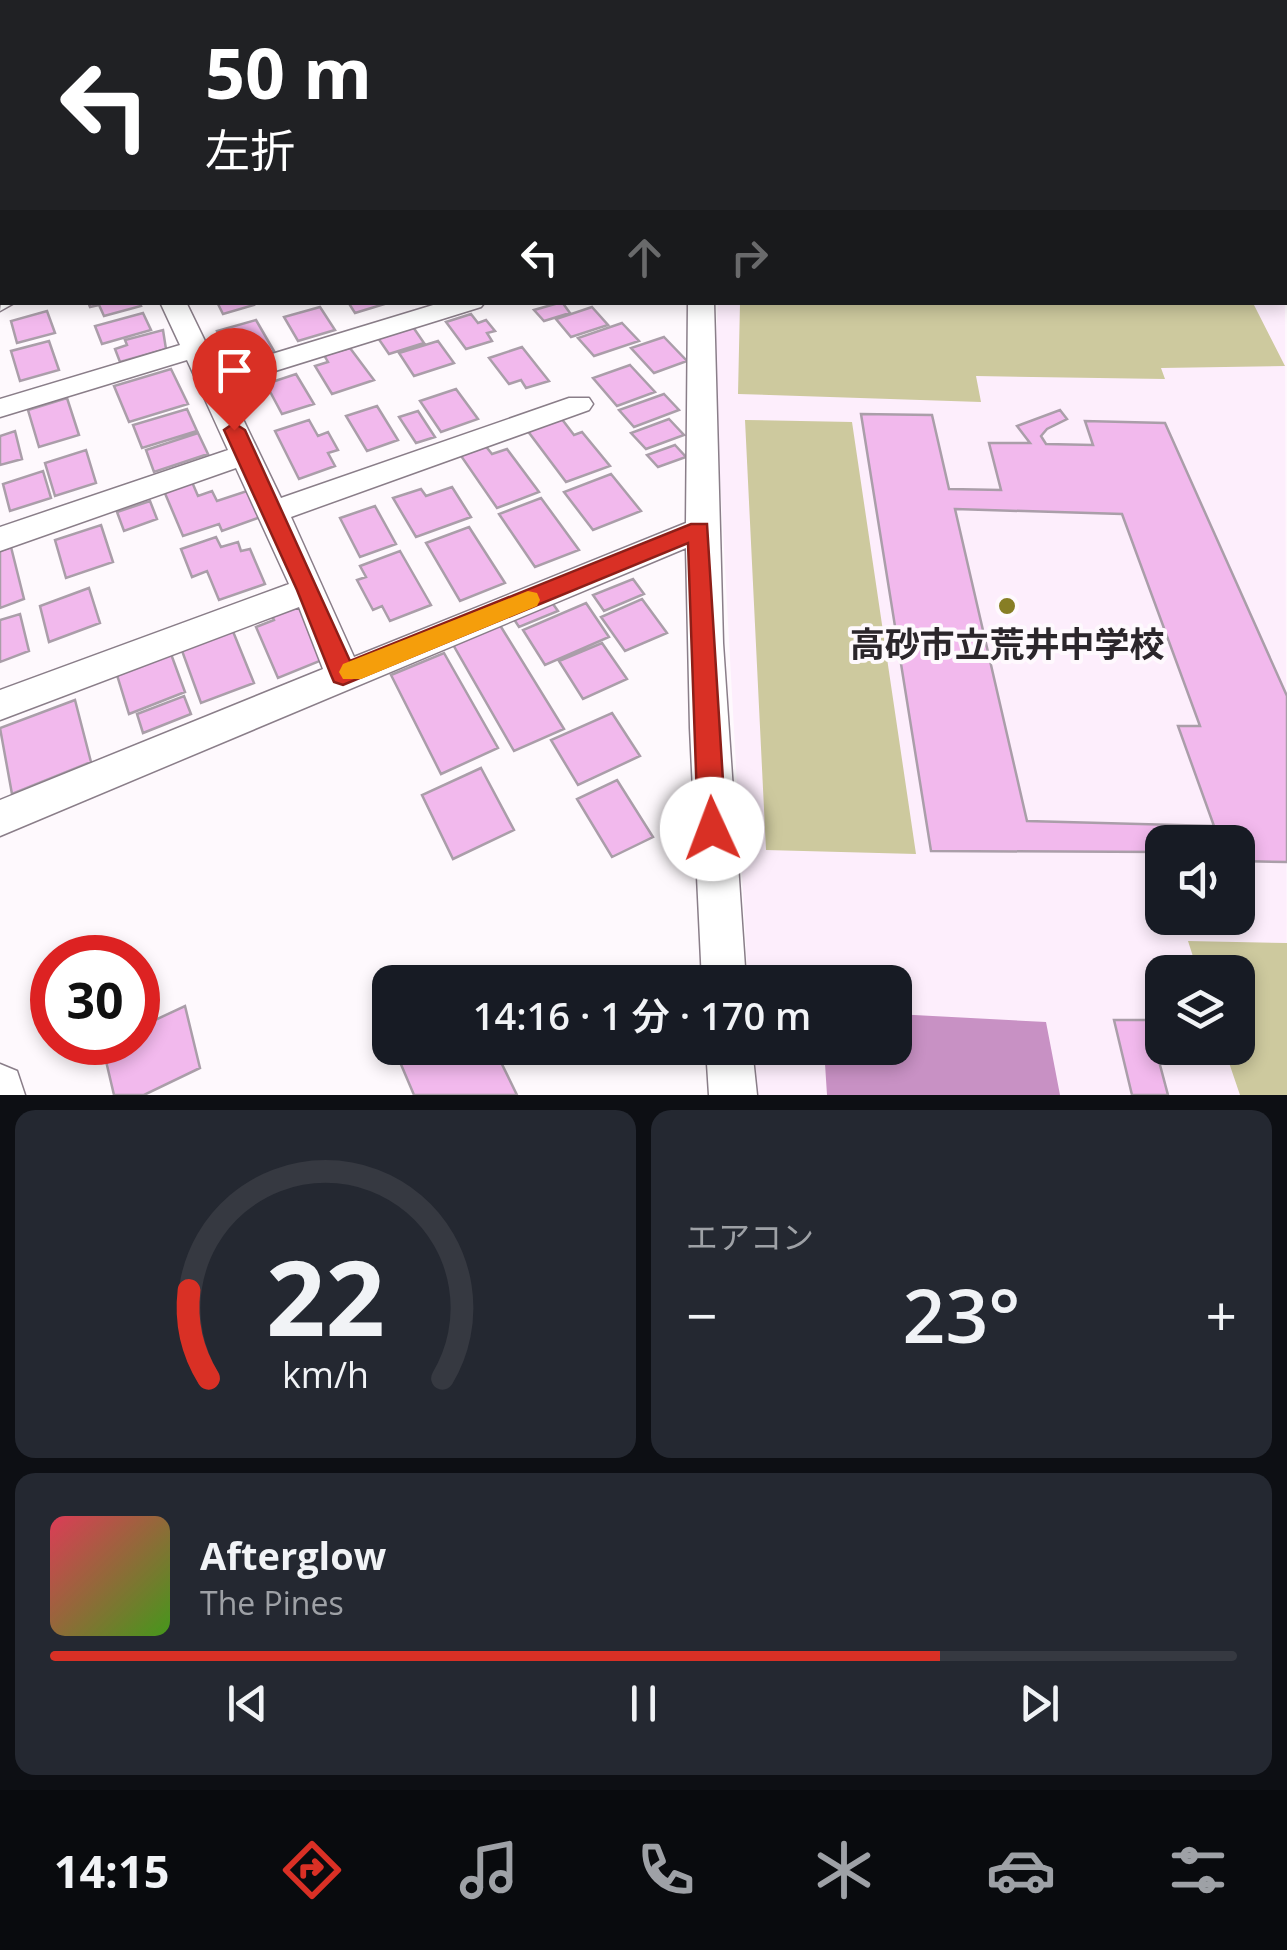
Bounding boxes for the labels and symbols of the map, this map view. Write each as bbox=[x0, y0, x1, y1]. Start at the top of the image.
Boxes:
pin bbox=[192, 328, 277, 431]
marker: 高砂市立荒井中学校 bbox=[996, 595, 1018, 617]
place label: 高砂市立荒井中学校 bbox=[849, 620, 1165, 667]
position arrow bbox=[660, 777, 764, 881]
speed limit sign: 30 bbox=[30, 935, 160, 1065]

